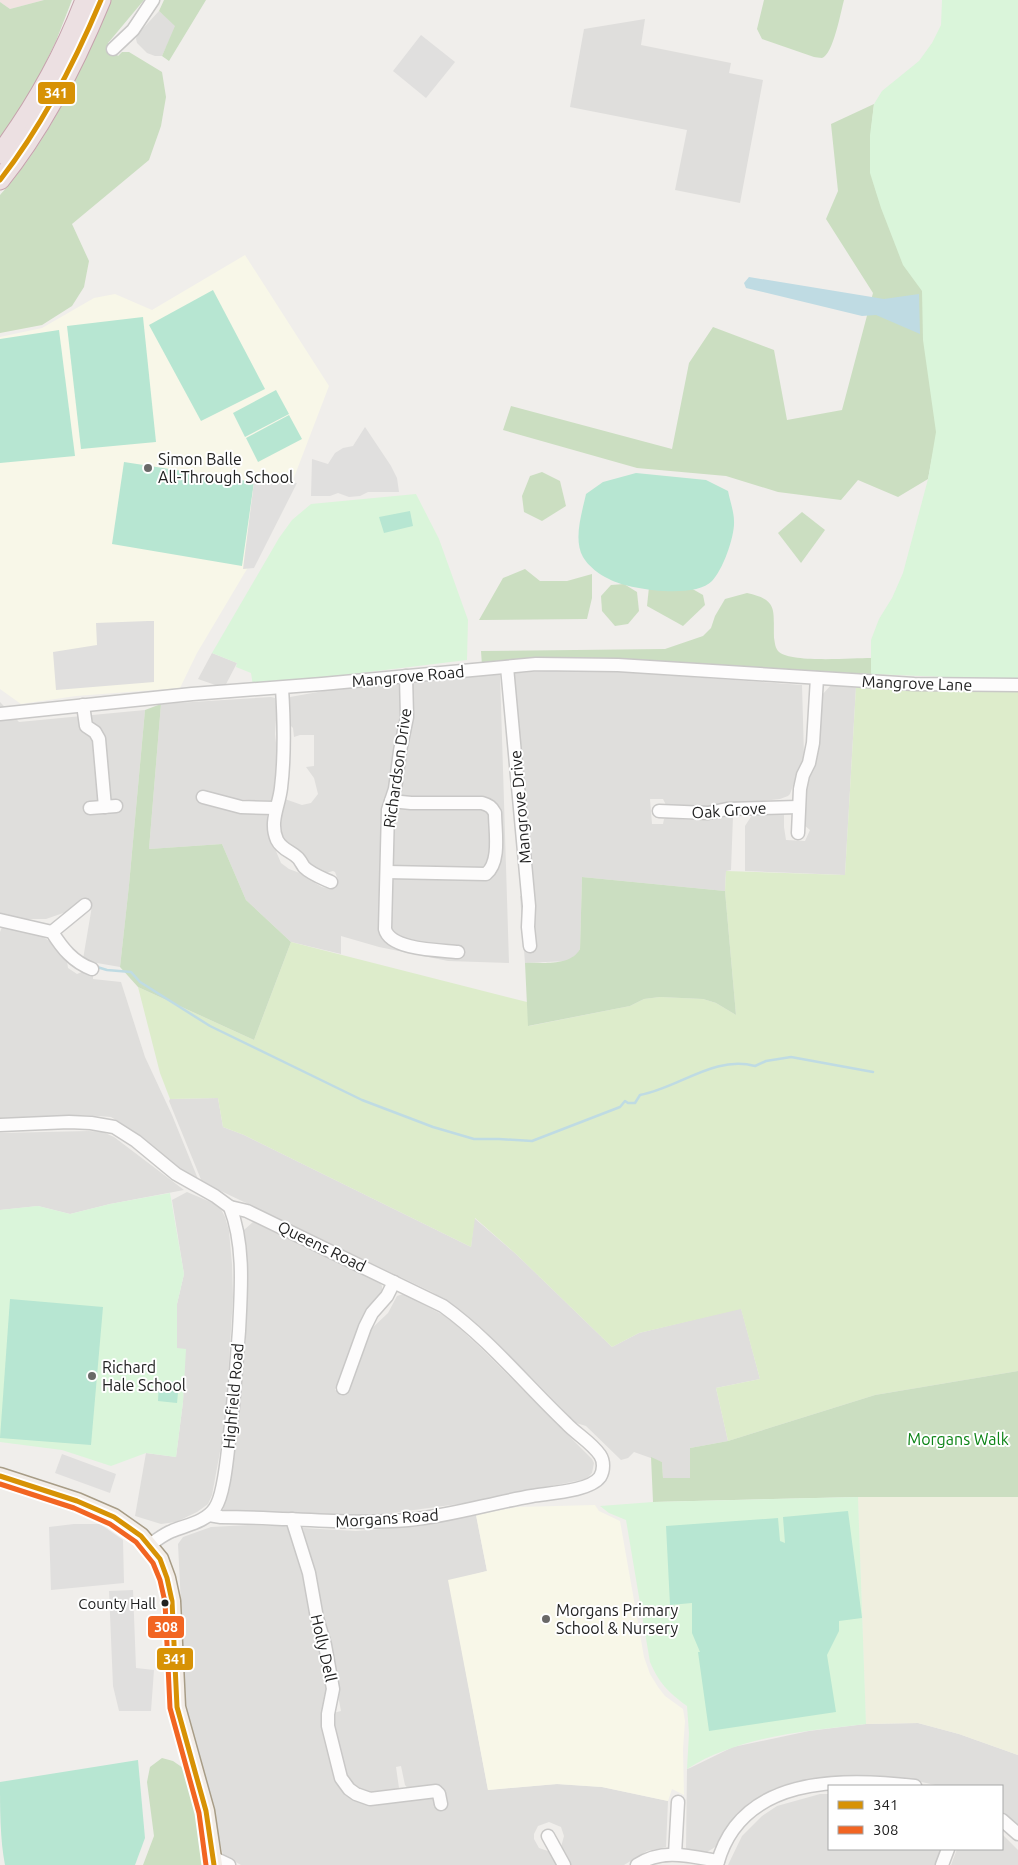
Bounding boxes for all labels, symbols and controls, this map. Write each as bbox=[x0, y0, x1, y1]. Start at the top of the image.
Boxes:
line badge: 341 bbox=[37, 81, 76, 105]
text: 341 bbox=[44, 85, 68, 101]
place label: Simon Balle All-Through School bbox=[158, 450, 293, 486]
marker: Simon Balle All-Through School bbox=[142, 462, 154, 474]
street label: Mangrove Road bbox=[351, 662, 465, 690]
street label: Mangrove Lane bbox=[861, 672, 973, 694]
street label: Richardson Drive bbox=[380, 707, 414, 829]
street label: Mangrove Drive bbox=[506, 749, 534, 865]
street label: Oak Grove bbox=[691, 798, 767, 822]
street label: Queens Road bbox=[275, 1217, 369, 1275]
street label: Highfield Road bbox=[219, 1342, 247, 1450]
place label: Richard Hale School bbox=[102, 1358, 186, 1394]
marker: Richard Hale School bbox=[86, 1370, 98, 1382]
park label: Morgans Walk bbox=[907, 1430, 1009, 1448]
street label: Morgans Road bbox=[335, 1505, 439, 1531]
place label: County Hall bbox=[78, 1595, 156, 1612]
marker: County Hall bbox=[160, 1598, 170, 1608]
place label: Morgans Primary School & Nursery bbox=[556, 1601, 678, 1637]
street label: Holly Dell bbox=[307, 1612, 341, 1684]
marker: Morgans Primary School & Nursery bbox=[540, 1613, 552, 1625]
line badge: 308 bbox=[147, 1615, 185, 1639]
text: 308 bbox=[154, 1619, 178, 1635]
line badge: 341 bbox=[156, 1647, 194, 1671]
text: 341 bbox=[163, 1651, 187, 1667]
legend bbox=[828, 1785, 1003, 1850]
text: 341 bbox=[873, 1796, 898, 1813]
text: 308 bbox=[873, 1821, 898, 1838]

